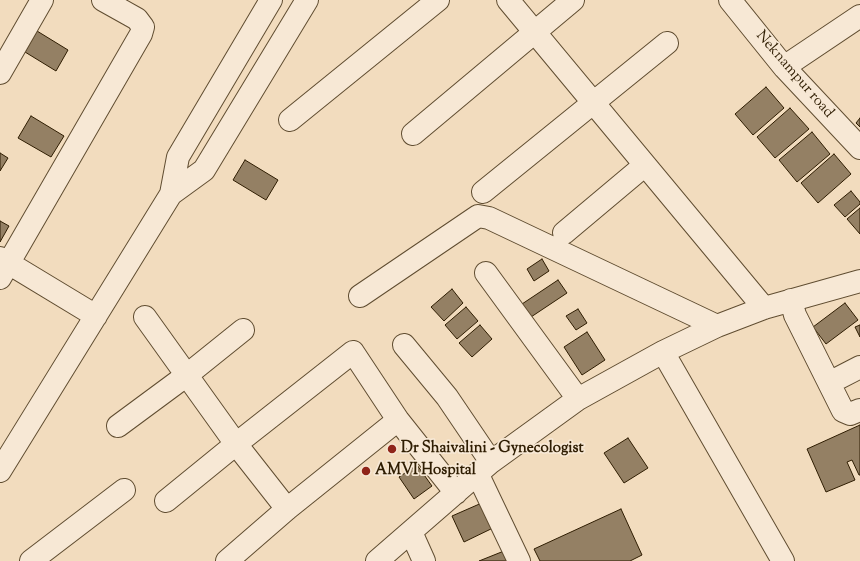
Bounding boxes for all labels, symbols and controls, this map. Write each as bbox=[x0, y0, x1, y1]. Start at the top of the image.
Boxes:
street label: Neknampur road bbox=[751, 28, 837, 122]
place label: Dr Shaivalini - Gynecologist bbox=[401, 440, 584, 458]
marker: Dr Shaivalini - Gynecologist bbox=[386, 443, 398, 455]
place label: AMVI Hospital bbox=[375, 462, 476, 480]
marker: AMVI Hospital bbox=[360, 465, 372, 477]

